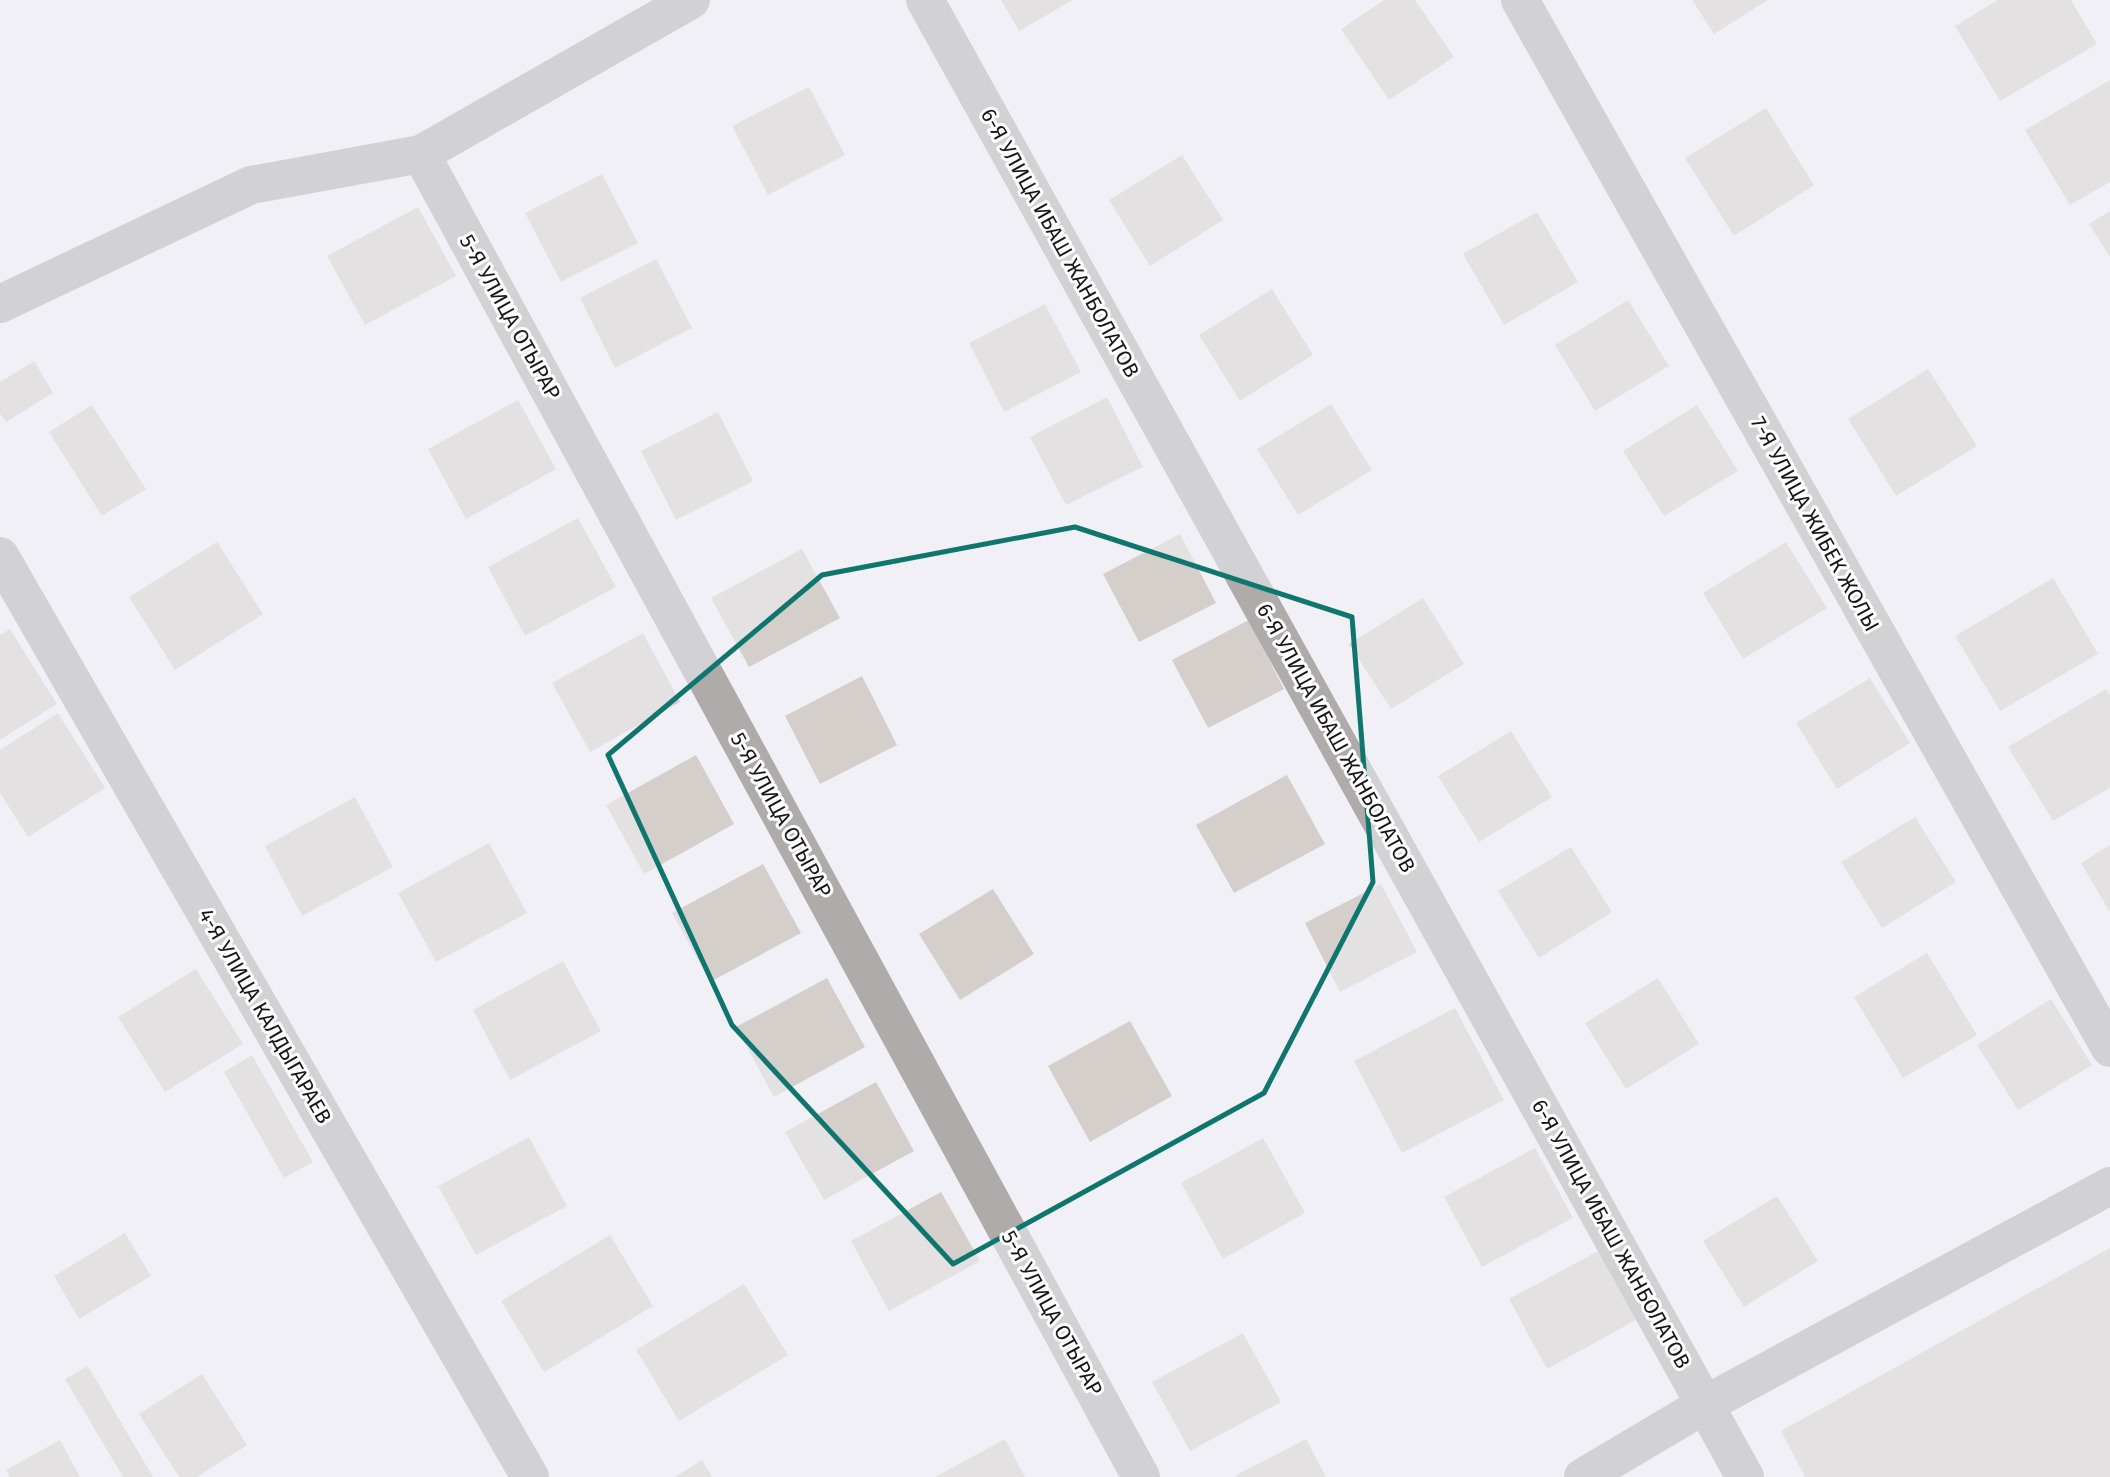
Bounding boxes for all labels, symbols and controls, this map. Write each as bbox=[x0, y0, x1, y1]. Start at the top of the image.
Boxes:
street label: 6-Я УЛИЦА ИБАШ ЖАНБОЛАТОВ bbox=[975, 104, 1145, 382]
street label: 5-Я УЛИЦА ОТЫРАР bbox=[454, 230, 566, 404]
street label: 7-Я УЛИЦА ЖИБЕК ЖОЛЫ bbox=[1745, 412, 1885, 636]
street label: 6-Я УЛИЦА ИБАШ ЖАНБОЛАТОВ bbox=[1251, 599, 1421, 877]
street label: 5-Я УЛИЦА ОТЫРАР bbox=[725, 728, 837, 902]
street label: 4-Я УЛИЦА КАЛДЫГАРАЕВ bbox=[193, 904, 337, 1128]
street label: 6-Я УЛИЦА ИБАШ ЖАНБОЛАТОВ bbox=[1526, 1095, 1696, 1373]
street label: 5-Я УЛИЦА ОТЫРАР bbox=[996, 1226, 1108, 1400]

